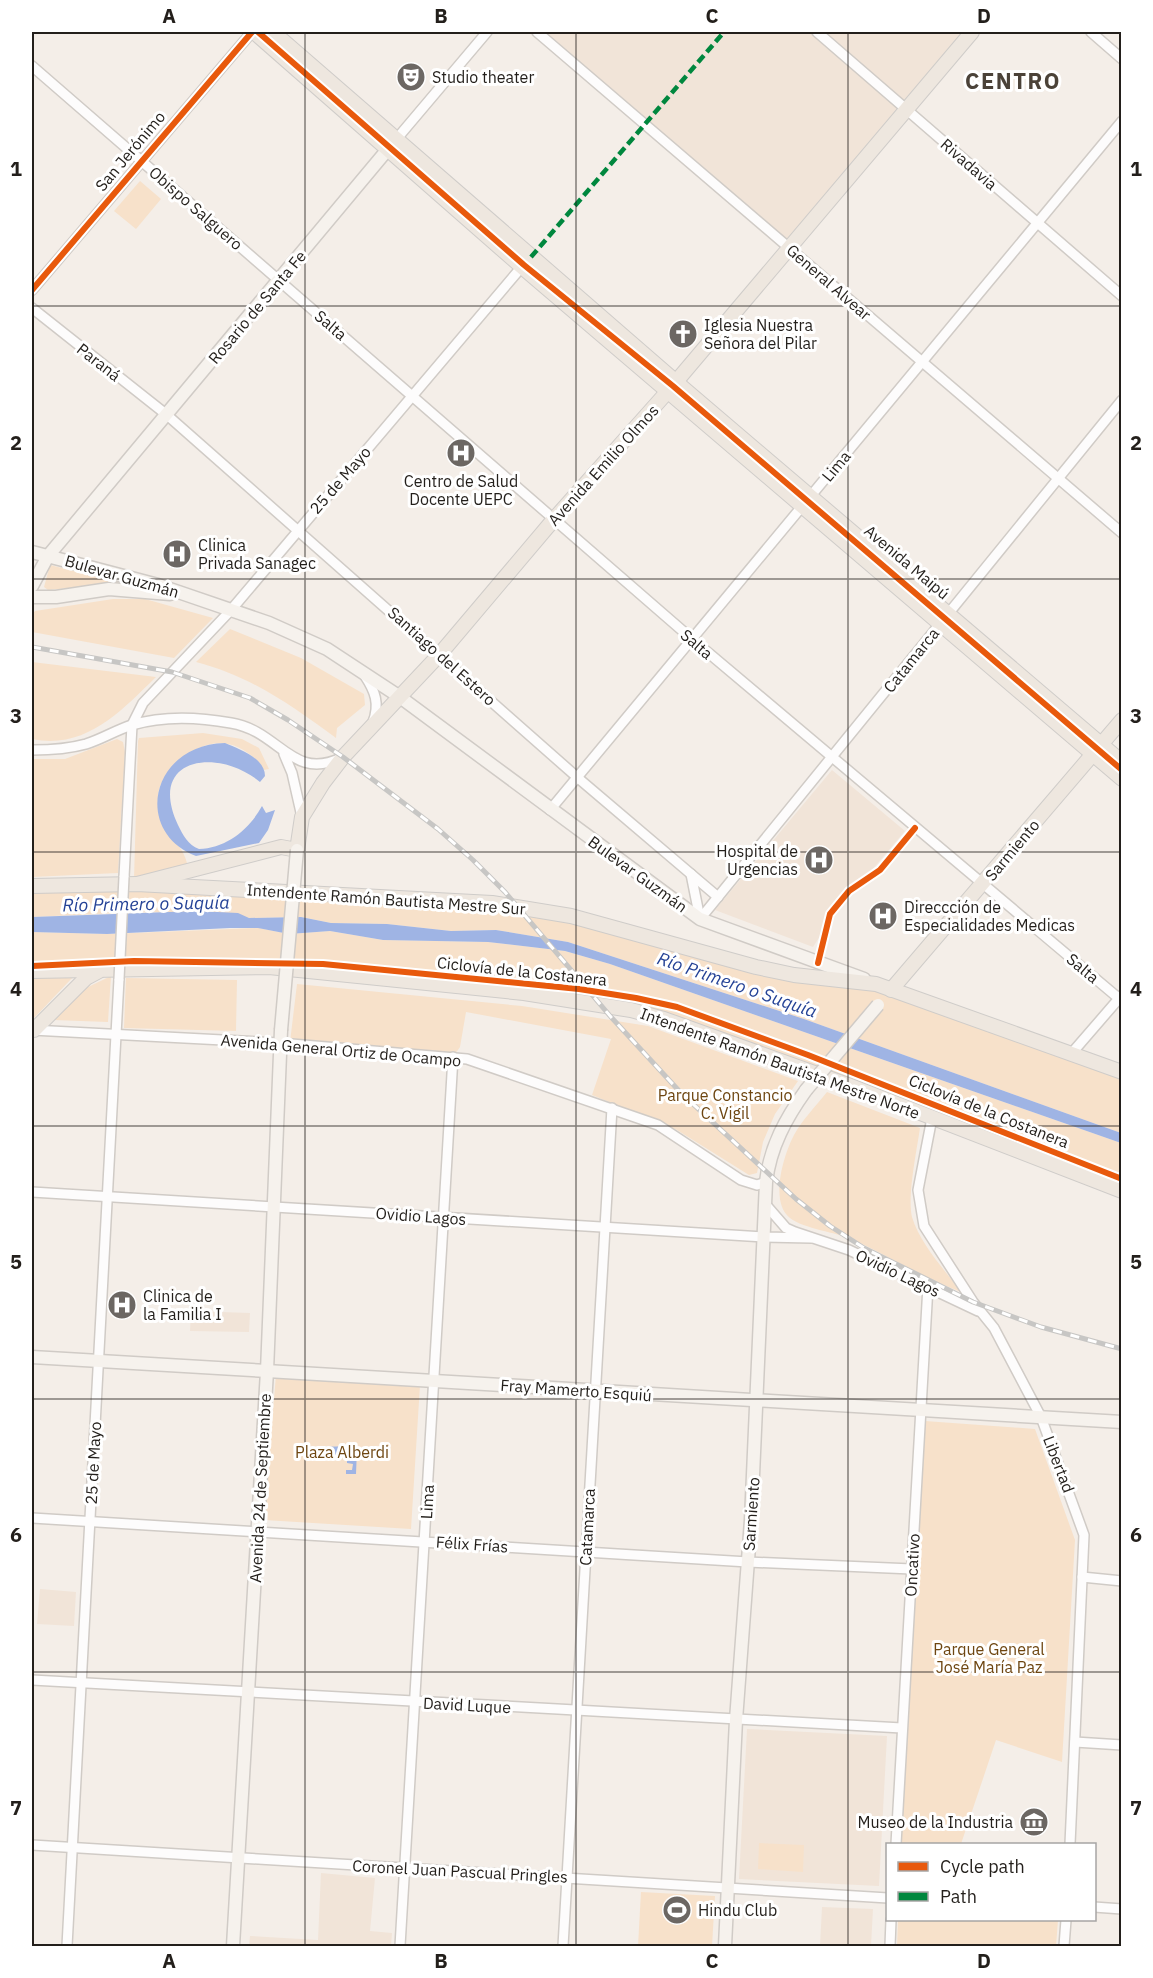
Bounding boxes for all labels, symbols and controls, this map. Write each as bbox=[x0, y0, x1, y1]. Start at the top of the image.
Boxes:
text: A bbox=[162, 2, 176, 29]
text: B bbox=[434, 2, 448, 29]
text: C bbox=[705, 2, 719, 29]
text: D bbox=[977, 2, 991, 29]
theatre icon: Studio theater bbox=[395, 61, 427, 93]
district label: CENTRO bbox=[965, 66, 1061, 95]
place label: Studio theater bbox=[432, 67, 534, 87]
street label: San Jerónimo bbox=[91, 107, 169, 195]
street label: Rivadavia bbox=[937, 134, 1002, 194]
text: 1 bbox=[10, 155, 22, 182]
text: 1 bbox=[1130, 155, 1142, 182]
street label: Obispo Salguero bbox=[145, 162, 247, 254]
street label: General Alvear bbox=[783, 240, 876, 324]
street label: Rosario de Santa Fe bbox=[204, 246, 310, 368]
street label: Salta bbox=[311, 306, 352, 345]
place label: Iglesia Nuestra Señora del Pilar bbox=[704, 315, 817, 353]
church icon: Iglesia Nuestra Señora del Pilar bbox=[667, 318, 699, 350]
street label: Paraná bbox=[73, 339, 125, 386]
street label: Avenida Emilio Olmos bbox=[543, 400, 663, 530]
text: 2 bbox=[10, 429, 22, 456]
text: 2 bbox=[1130, 429, 1142, 456]
hospital icon: Centro de Salud Docente UEPC bbox=[445, 437, 477, 469]
street label: 25 de Mayo bbox=[305, 442, 375, 518]
street label: Lima bbox=[817, 446, 855, 486]
place label: Centro de Salud Docente UEPC bbox=[404, 471, 518, 509]
street label: Avenida Maipú bbox=[860, 521, 954, 603]
place label: Clinica Privada Sanagec bbox=[198, 535, 316, 573]
hospital icon: Clinica Privada Sanagec bbox=[161, 538, 193, 570]
street label: Bulevar Guzmán bbox=[63, 550, 181, 602]
street label: Santiago del Estero bbox=[384, 602, 500, 710]
street label: Catamarca bbox=[879, 623, 943, 696]
street label: Salta bbox=[677, 625, 718, 664]
text: 3 bbox=[10, 702, 22, 729]
text: 3 bbox=[1130, 702, 1142, 729]
street label: Sarmiento bbox=[981, 815, 1043, 885]
street label: Bulevar Guzmán bbox=[585, 831, 691, 917]
place label: Hospital de Urgencias bbox=[716, 841, 798, 879]
hospital icon: Hospital de Urgencias bbox=[803, 844, 835, 876]
street label: Intendente Ramón Bautista Mestre Sur bbox=[246, 879, 526, 919]
water label: Río Primero o Suquía bbox=[62, 891, 230, 916]
place label: Direccción de Especialidades Medicas bbox=[904, 897, 1075, 935]
hospital icon: Direccción de Especialidades Medicas bbox=[867, 900, 899, 932]
water label: Río Primero o Suquía bbox=[654, 946, 820, 1023]
street label: Salta bbox=[1063, 949, 1104, 988]
street label: Ciclovía de la Costanera bbox=[436, 952, 608, 990]
text: 4 bbox=[10, 975, 22, 1002]
text: 4 bbox=[1130, 975, 1142, 1002]
street label: Intendente Ramón Bautista Mestre Norte bbox=[638, 1003, 923, 1123]
street label: Avenida General Ortiz de Ocampo bbox=[220, 1030, 462, 1070]
street label: Ciclovía de la Costanera bbox=[906, 1070, 1072, 1152]
park label: Parque Constancio C. Vigil bbox=[658, 1085, 792, 1123]
street label: Ovidio Lagos bbox=[375, 1203, 467, 1229]
street label: Ovidio Lagos bbox=[853, 1245, 943, 1301]
text: 5 bbox=[10, 1248, 22, 1275]
text: 5 bbox=[1130, 1248, 1142, 1275]
place label: Clinica de la Familia I bbox=[143, 1286, 222, 1324]
hospital icon: Clinica de la Familia I bbox=[106, 1289, 138, 1321]
street label: Fray Mamerto Esquiú bbox=[500, 1375, 652, 1405]
street label: Avenida 24 de Septiembre bbox=[245, 1393, 275, 1583]
street label: 25 de Mayo bbox=[81, 1421, 105, 1505]
street label: Libertad bbox=[1039, 1433, 1079, 1495]
park label: Plaza Alberdi bbox=[295, 1442, 389, 1462]
street label: Sarmiento bbox=[738, 1476, 764, 1552]
street label: Lima bbox=[416, 1484, 438, 1520]
street label: Catamarca bbox=[575, 1487, 599, 1566]
text: 6 bbox=[10, 1521, 22, 1548]
text: 6 bbox=[1130, 1521, 1142, 1548]
street label: Félix Frías bbox=[435, 1531, 509, 1557]
street label: Oncativo bbox=[900, 1533, 924, 1597]
park label: Parque General José María Paz bbox=[933, 1639, 1045, 1677]
street label: David Luque bbox=[422, 1693, 512, 1717]
text: 7 bbox=[10, 1794, 22, 1821]
text: 7 bbox=[1130, 1794, 1142, 1821]
museum icon: Museo de la Industria bbox=[1018, 1806, 1050, 1838]
place label: Museo de la Industria bbox=[858, 1812, 1013, 1832]
legend bbox=[886, 1843, 1096, 1921]
street label: Coronel Juan Pascual Pringles bbox=[352, 1855, 568, 1887]
text: Cycle path bbox=[940, 1855, 1025, 1878]
text: Path bbox=[940, 1885, 977, 1908]
sports icon: Hindu Club bbox=[661, 1894, 693, 1926]
place label: Hindu Club bbox=[698, 1900, 777, 1920]
text: A bbox=[162, 1947, 176, 1974]
text: B bbox=[434, 1947, 448, 1974]
text: C bbox=[705, 1947, 719, 1974]
text: D bbox=[977, 1947, 991, 1974]

